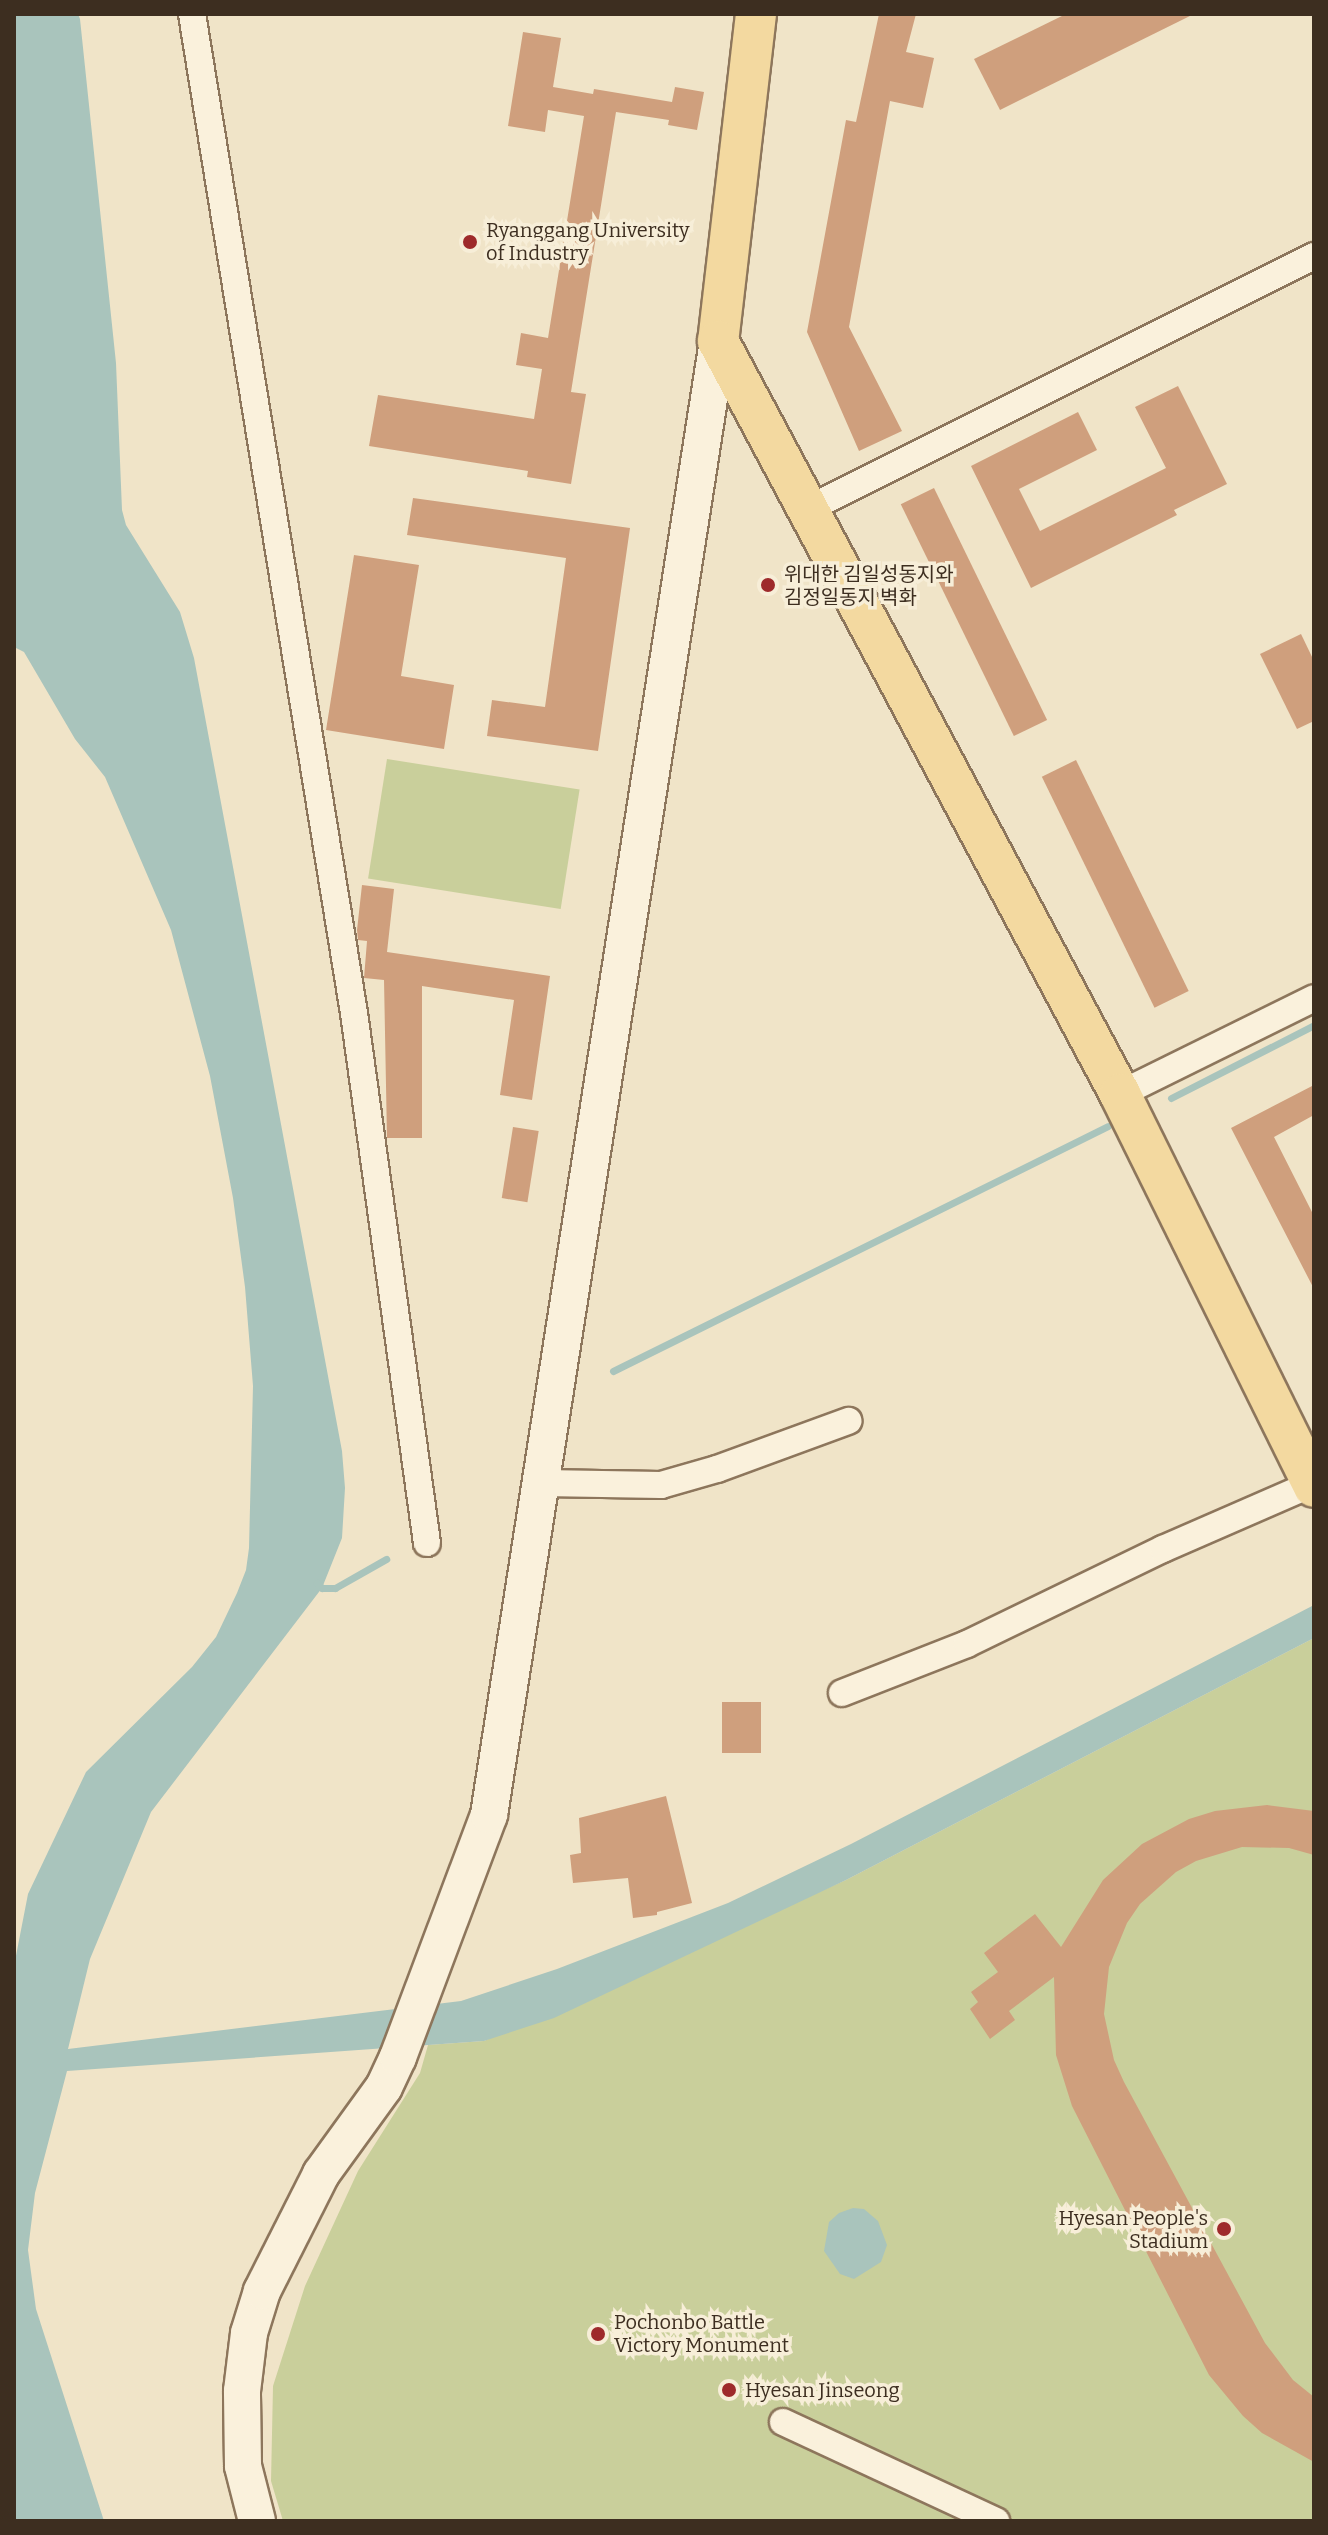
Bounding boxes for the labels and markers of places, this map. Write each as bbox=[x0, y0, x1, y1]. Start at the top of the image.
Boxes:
place label: Ryanggang University of Industry bbox=[486, 218, 690, 265]
marker: Ryanggang University of Industry bbox=[461, 233, 479, 251]
place label: 위대한 김일성동지와 김정일동지 벽화 bbox=[784, 562, 954, 609]
marker: 위대한 김일성동지와 김정일동지 벽화 bbox=[759, 576, 777, 594]
place label: Hyesan People's Stadium bbox=[1059, 2206, 1208, 2253]
marker: Hyesan People's Stadium bbox=[1215, 2220, 1233, 2238]
place label: Pochonbo Battle Victory Monument bbox=[614, 2310, 789, 2357]
marker: Pochonbo Battle Victory Monument bbox=[589, 2325, 607, 2343]
place label: Hyesan Jinseong bbox=[745, 2378, 900, 2402]
marker: Hyesan Jinseong bbox=[720, 2381, 738, 2399]

